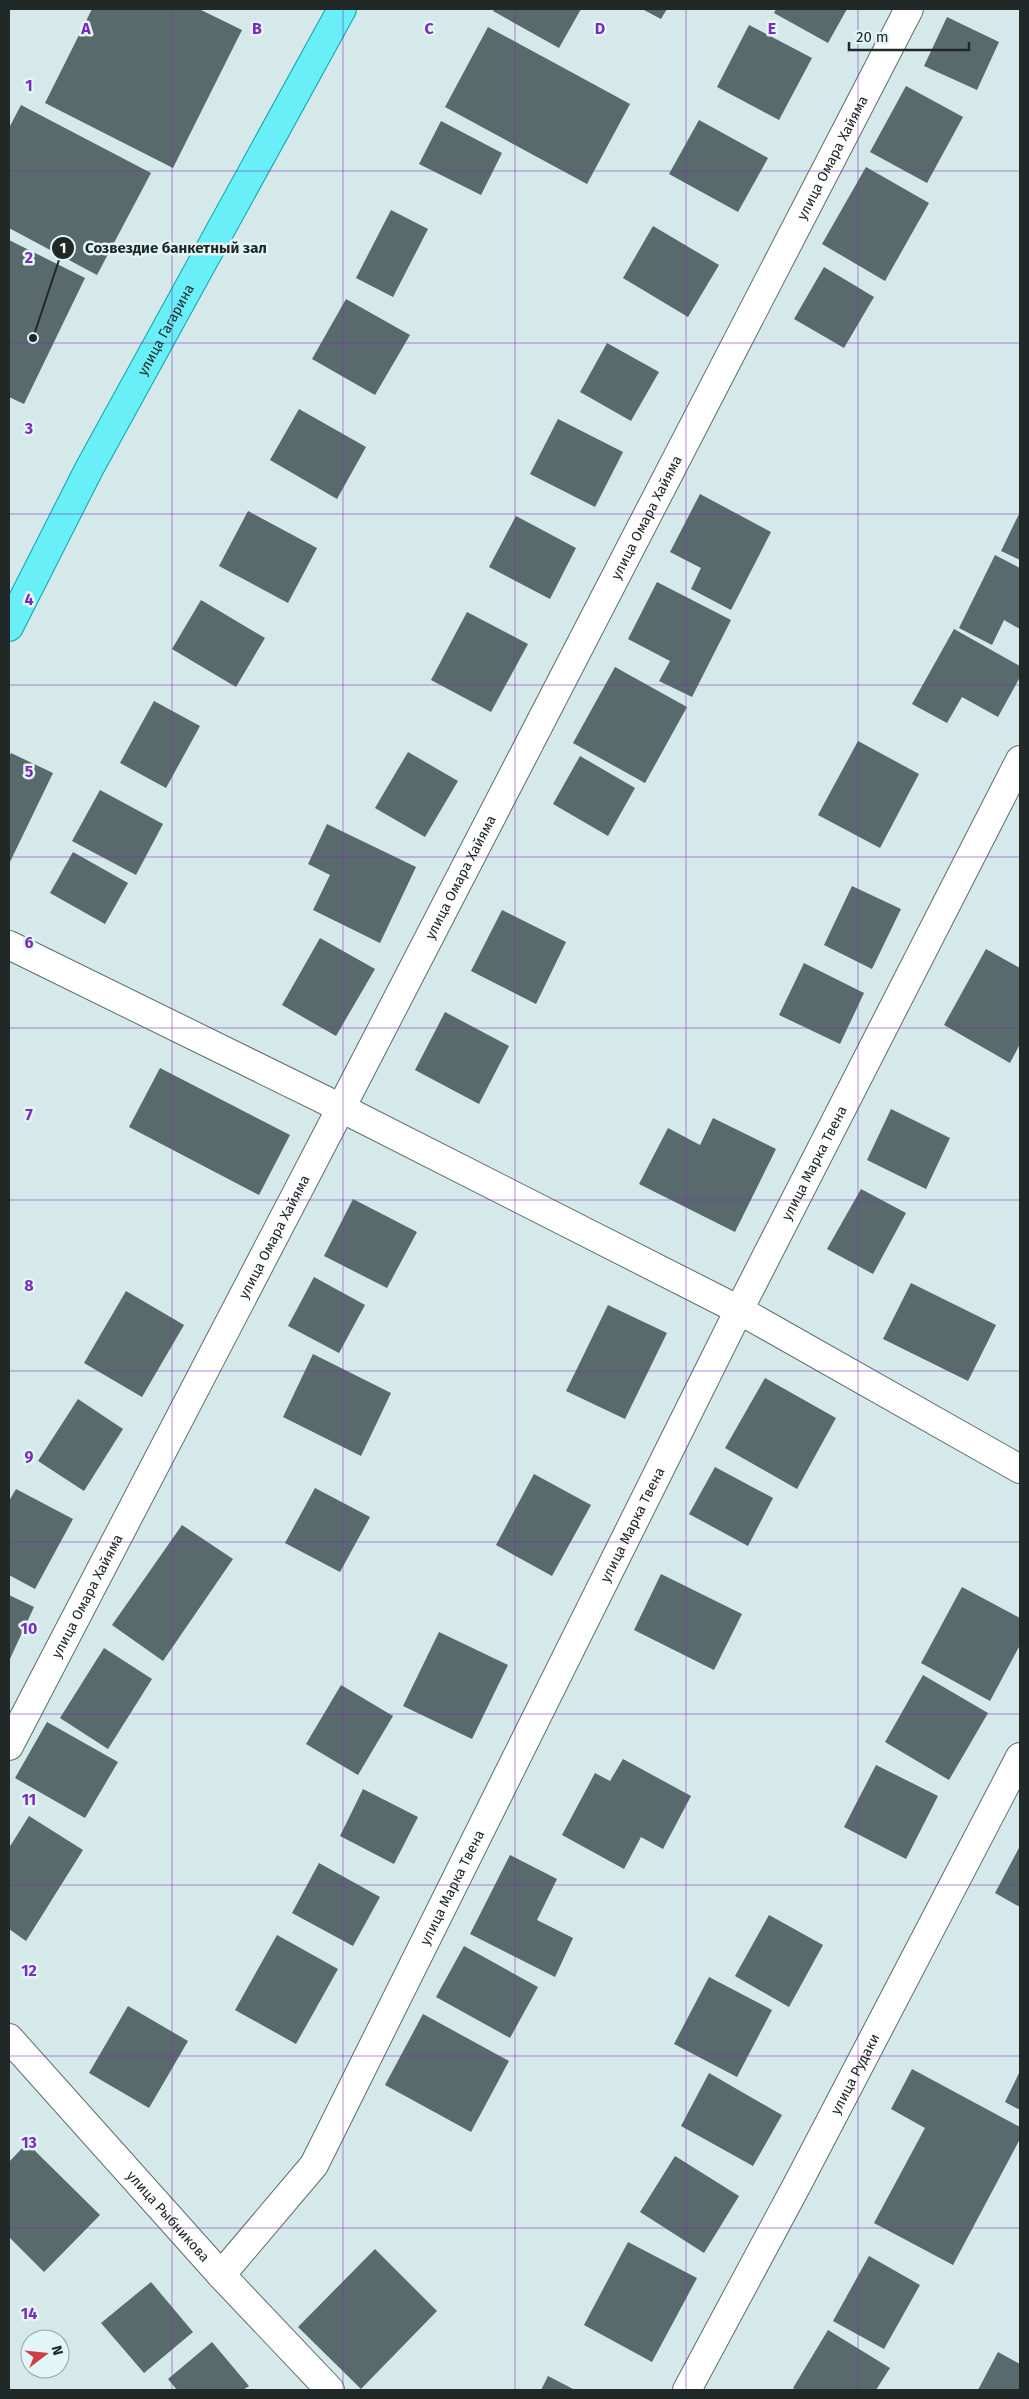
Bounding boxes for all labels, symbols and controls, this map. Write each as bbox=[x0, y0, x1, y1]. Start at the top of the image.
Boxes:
text: A bbox=[80, 19, 91, 38]
text: B bbox=[252, 19, 262, 38]
text: C bbox=[424, 19, 434, 38]
text: D bbox=[595, 19, 605, 38]
text: E bbox=[768, 19, 776, 38]
scale bar bbox=[849, 20, 969, 52]
text: 20 m bbox=[856, 28, 889, 46]
text: 1 bbox=[25, 76, 33, 95]
street label: улица Омара Хайяма bbox=[794, 93, 872, 223]
callout: Созвездие банкетный зал bbox=[50, 233, 277, 263]
text: 1 bbox=[60, 239, 66, 257]
text: Созвездие банкетный зал bbox=[85, 239, 267, 257]
text: 2 bbox=[25, 248, 33, 267]
street label: улица Гагарина bbox=[134, 281, 198, 379]
text: 3 bbox=[24, 419, 33, 438]
street label: улица Омара Хайяма bbox=[608, 453, 686, 583]
text: 4 bbox=[24, 590, 34, 609]
text: 5 bbox=[25, 762, 34, 781]
street label: улица Омара Хайяма bbox=[422, 813, 500, 942]
text: 6 bbox=[24, 933, 34, 952]
street label: улица Марка Твена bbox=[778, 1103, 851, 1223]
text: 7 bbox=[25, 1105, 33, 1124]
street label: улица Омара Хайяма bbox=[235, 1172, 314, 1302]
text: 8 bbox=[24, 1276, 34, 1295]
text: 9 bbox=[25, 1447, 34, 1466]
street label: улица Марка Твена bbox=[597, 1465, 668, 1585]
street label: улица Омара Хайяма bbox=[48, 1532, 127, 1661]
text: 10 bbox=[21, 1619, 37, 1638]
text: 11 bbox=[22, 1790, 36, 1809]
street label: улица Марка Твена bbox=[417, 1827, 488, 1948]
text: 12 bbox=[21, 1961, 37, 1980]
street label: улица Рудаки bbox=[827, 2031, 883, 2117]
text: 13 bbox=[21, 2133, 37, 2152]
street label: улица Рыбникова bbox=[123, 2167, 213, 2266]
text: 14 bbox=[21, 2304, 37, 2323]
north arrow bbox=[20, 2329, 70, 2379]
text: N bbox=[48, 2344, 66, 2357]

